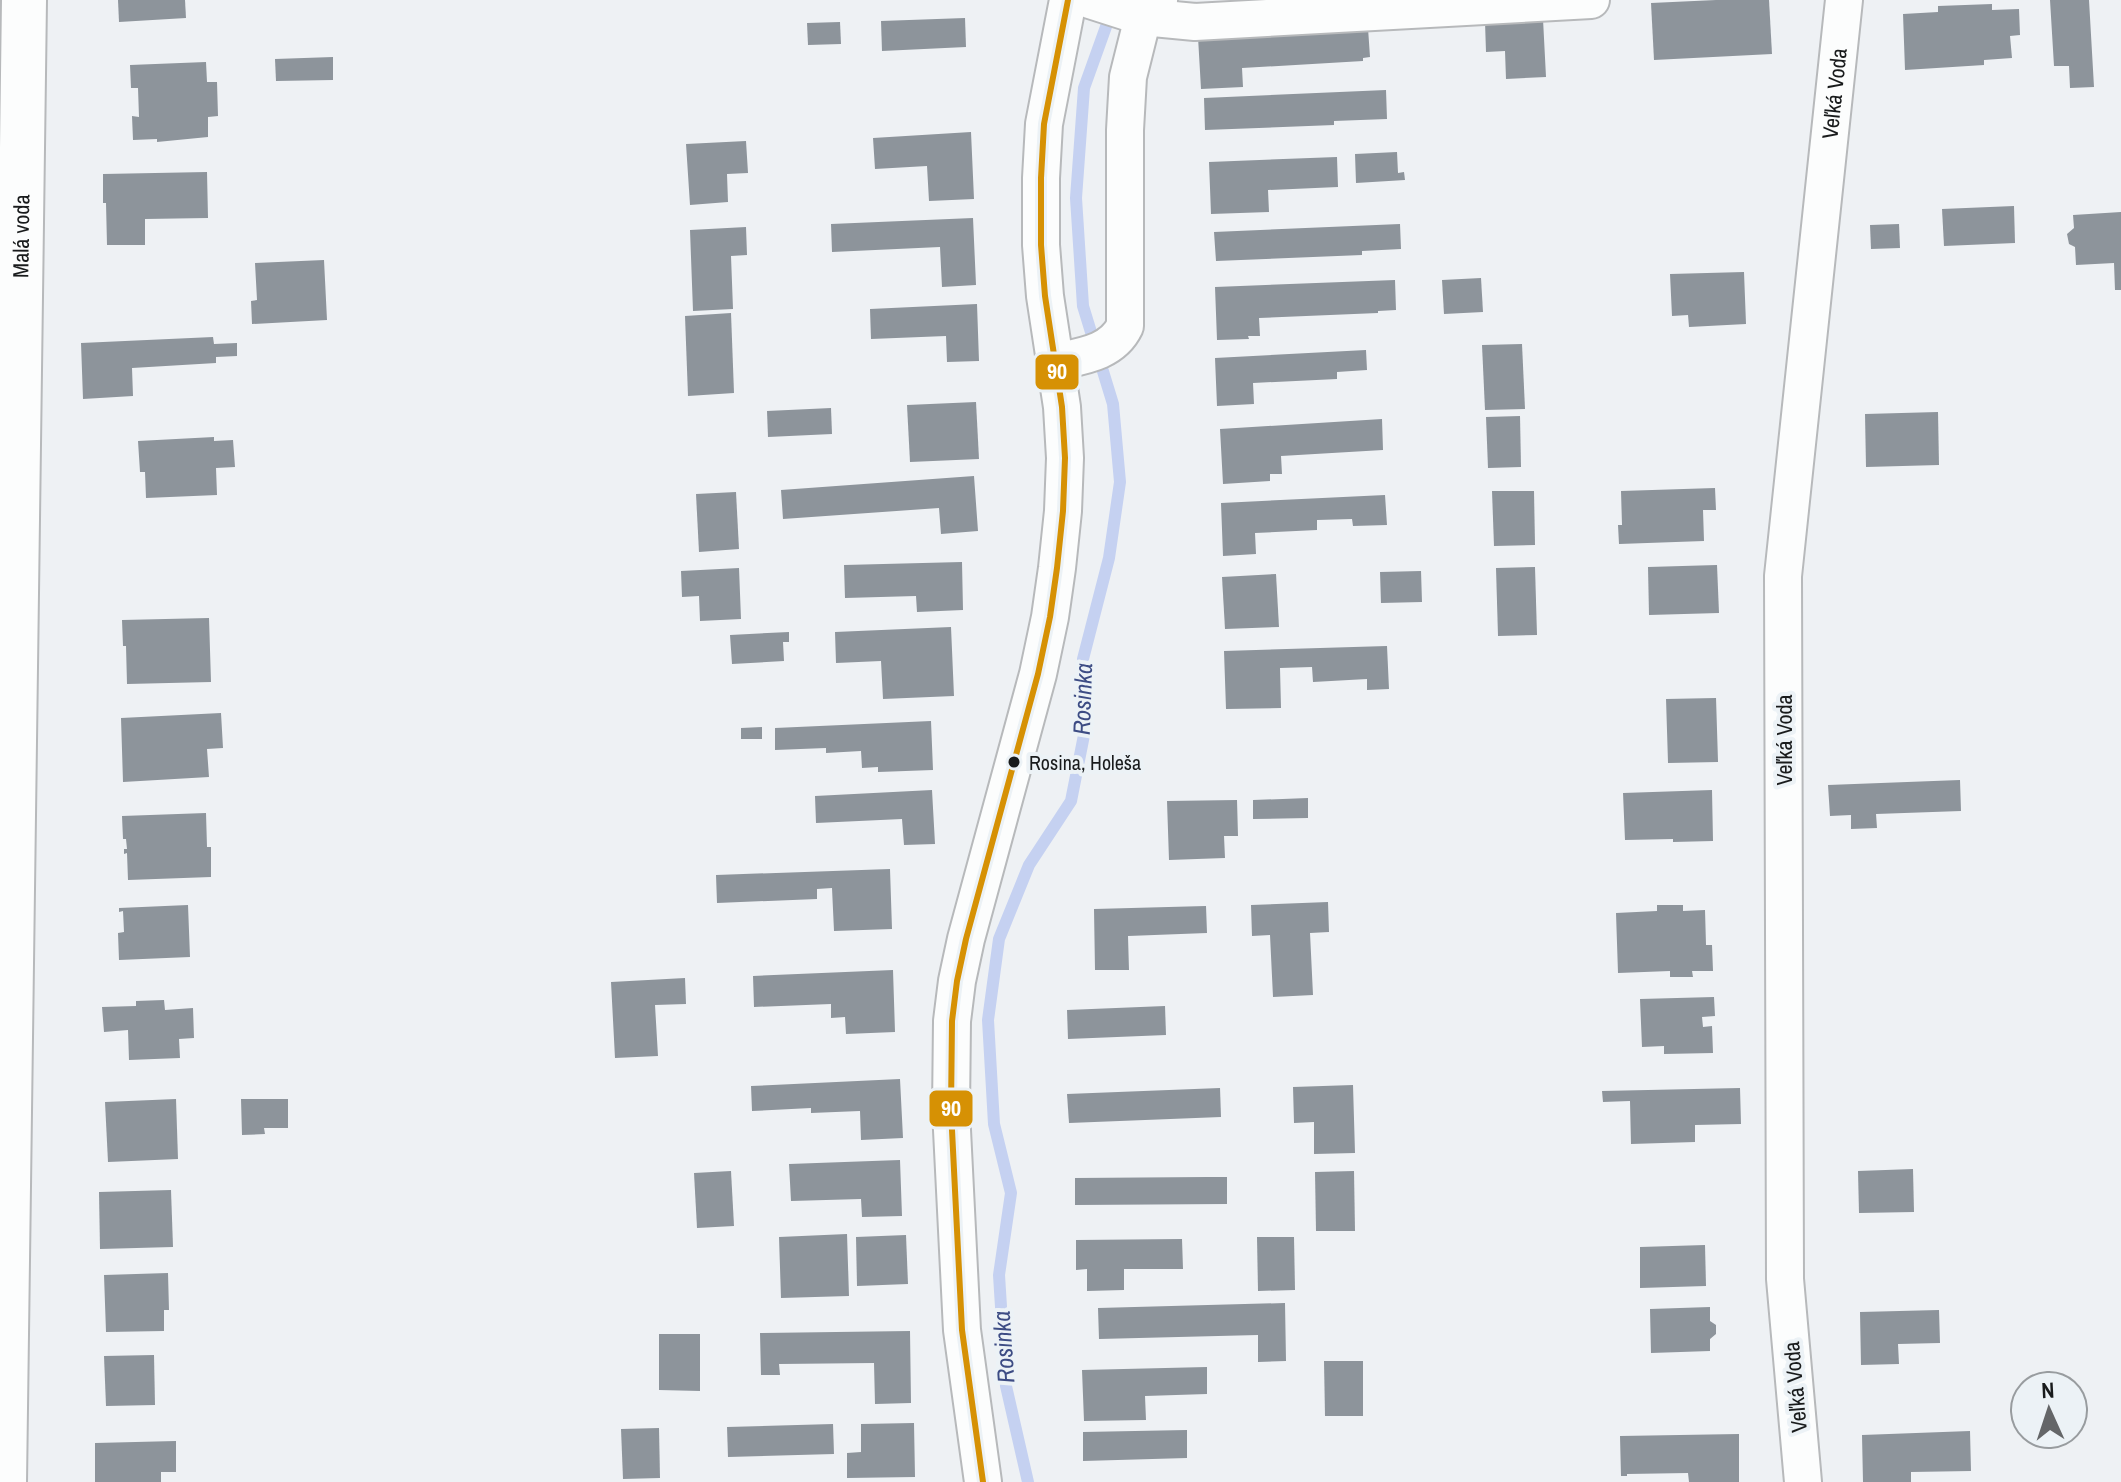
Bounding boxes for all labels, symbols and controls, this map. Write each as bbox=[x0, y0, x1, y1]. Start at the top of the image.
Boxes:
street label: Veľká Voda bbox=[1814, 47, 1854, 140]
street label: Malá voda bbox=[5, 194, 36, 278]
line badge: 90 bbox=[1034, 353, 1080, 391]
text: 90 bbox=[1047, 356, 1067, 386]
water label: Rosinka bbox=[1065, 662, 1099, 736]
street label: Veľká Voda bbox=[1769, 694, 1799, 786]
place label: Rosina, Holeša bbox=[1029, 749, 1141, 776]
marker: Rosina, Holeša bbox=[1006, 754, 1022, 770]
line badge: 90 bbox=[928, 1089, 974, 1128]
text: 90 bbox=[941, 1093, 961, 1123]
water label: Rosinka bbox=[985, 1310, 1021, 1384]
street label: Veľká Voda bbox=[1776, 1340, 1814, 1434]
north arrow bbox=[2009, 1370, 2089, 1450]
text: N bbox=[2041, 1375, 2055, 1405]

